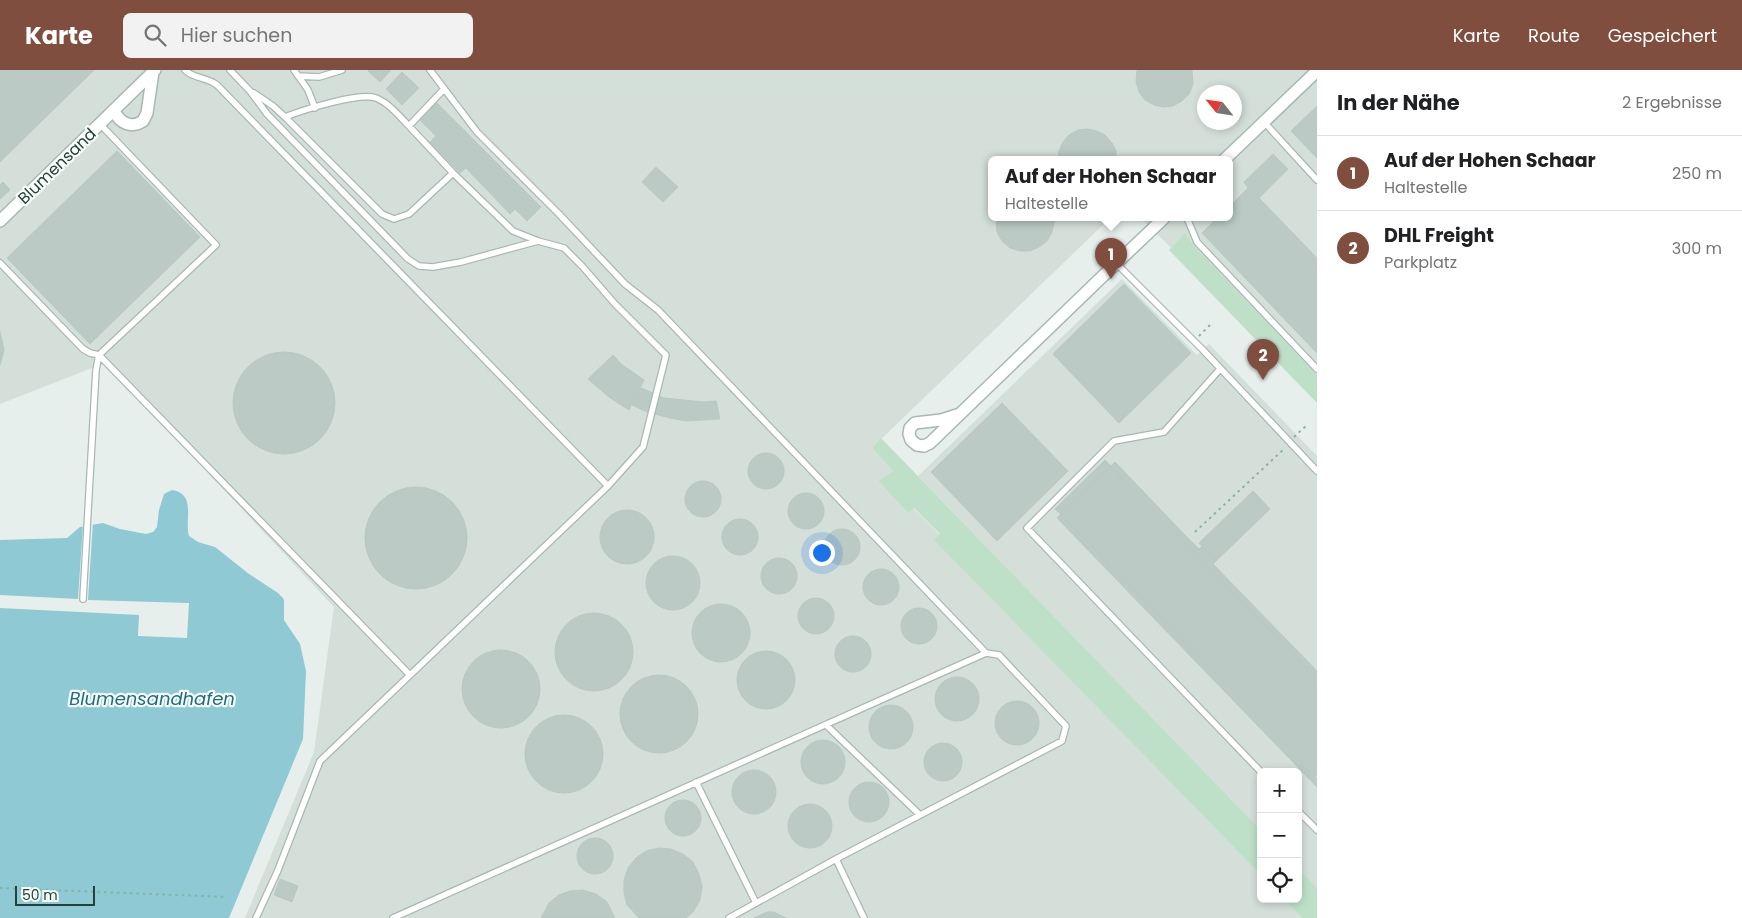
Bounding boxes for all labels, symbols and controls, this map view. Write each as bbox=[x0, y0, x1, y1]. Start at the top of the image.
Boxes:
search box bbox=[123, 13, 473, 58]
text: Karte bbox=[25, 19, 93, 52]
icon: search bbox=[141, 21, 169, 49]
text: Hier suchen bbox=[181, 22, 292, 49]
text: Karte bbox=[1453, 23, 1500, 48]
text: Route bbox=[1528, 23, 1580, 48]
text: Gespeichert bbox=[1608, 23, 1717, 48]
north arrow bbox=[1197, 85, 1242, 130]
text: In der Nähe bbox=[1337, 88, 1460, 117]
text: 2 Ergebnisse bbox=[1622, 91, 1722, 114]
street label: Blumensand bbox=[13, 123, 101, 209]
text: Auf der Hohen Schaar bbox=[1384, 147, 1596, 174]
popup bbox=[988, 156, 1233, 221]
text: 1 bbox=[1350, 162, 1356, 185]
text: 250 m bbox=[1672, 162, 1722, 185]
text: Auf der Hohen Schaar bbox=[1005, 163, 1216, 190]
text: Haltestelle bbox=[1384, 176, 1467, 199]
text: Haltestelle bbox=[1005, 192, 1088, 215]
text: DHL Freight bbox=[1384, 222, 1494, 249]
text: 2 bbox=[1348, 237, 1358, 260]
text: 300 m bbox=[1672, 237, 1722, 260]
pin: 1 bbox=[1095, 238, 1127, 279]
text: Parkplatz bbox=[1384, 251, 1457, 274]
pin: 2 bbox=[1247, 339, 1279, 380]
your location bbox=[809, 540, 835, 566]
water label: Blumensandhafen bbox=[69, 686, 235, 711]
map controls bbox=[1257, 768, 1302, 903]
button: + bbox=[1257, 768, 1302, 813]
button: − bbox=[1257, 813, 1302, 858]
button: locate bbox=[1257, 858, 1302, 903]
scale bar bbox=[15, 883, 95, 906]
text: 50 m bbox=[22, 885, 58, 905]

